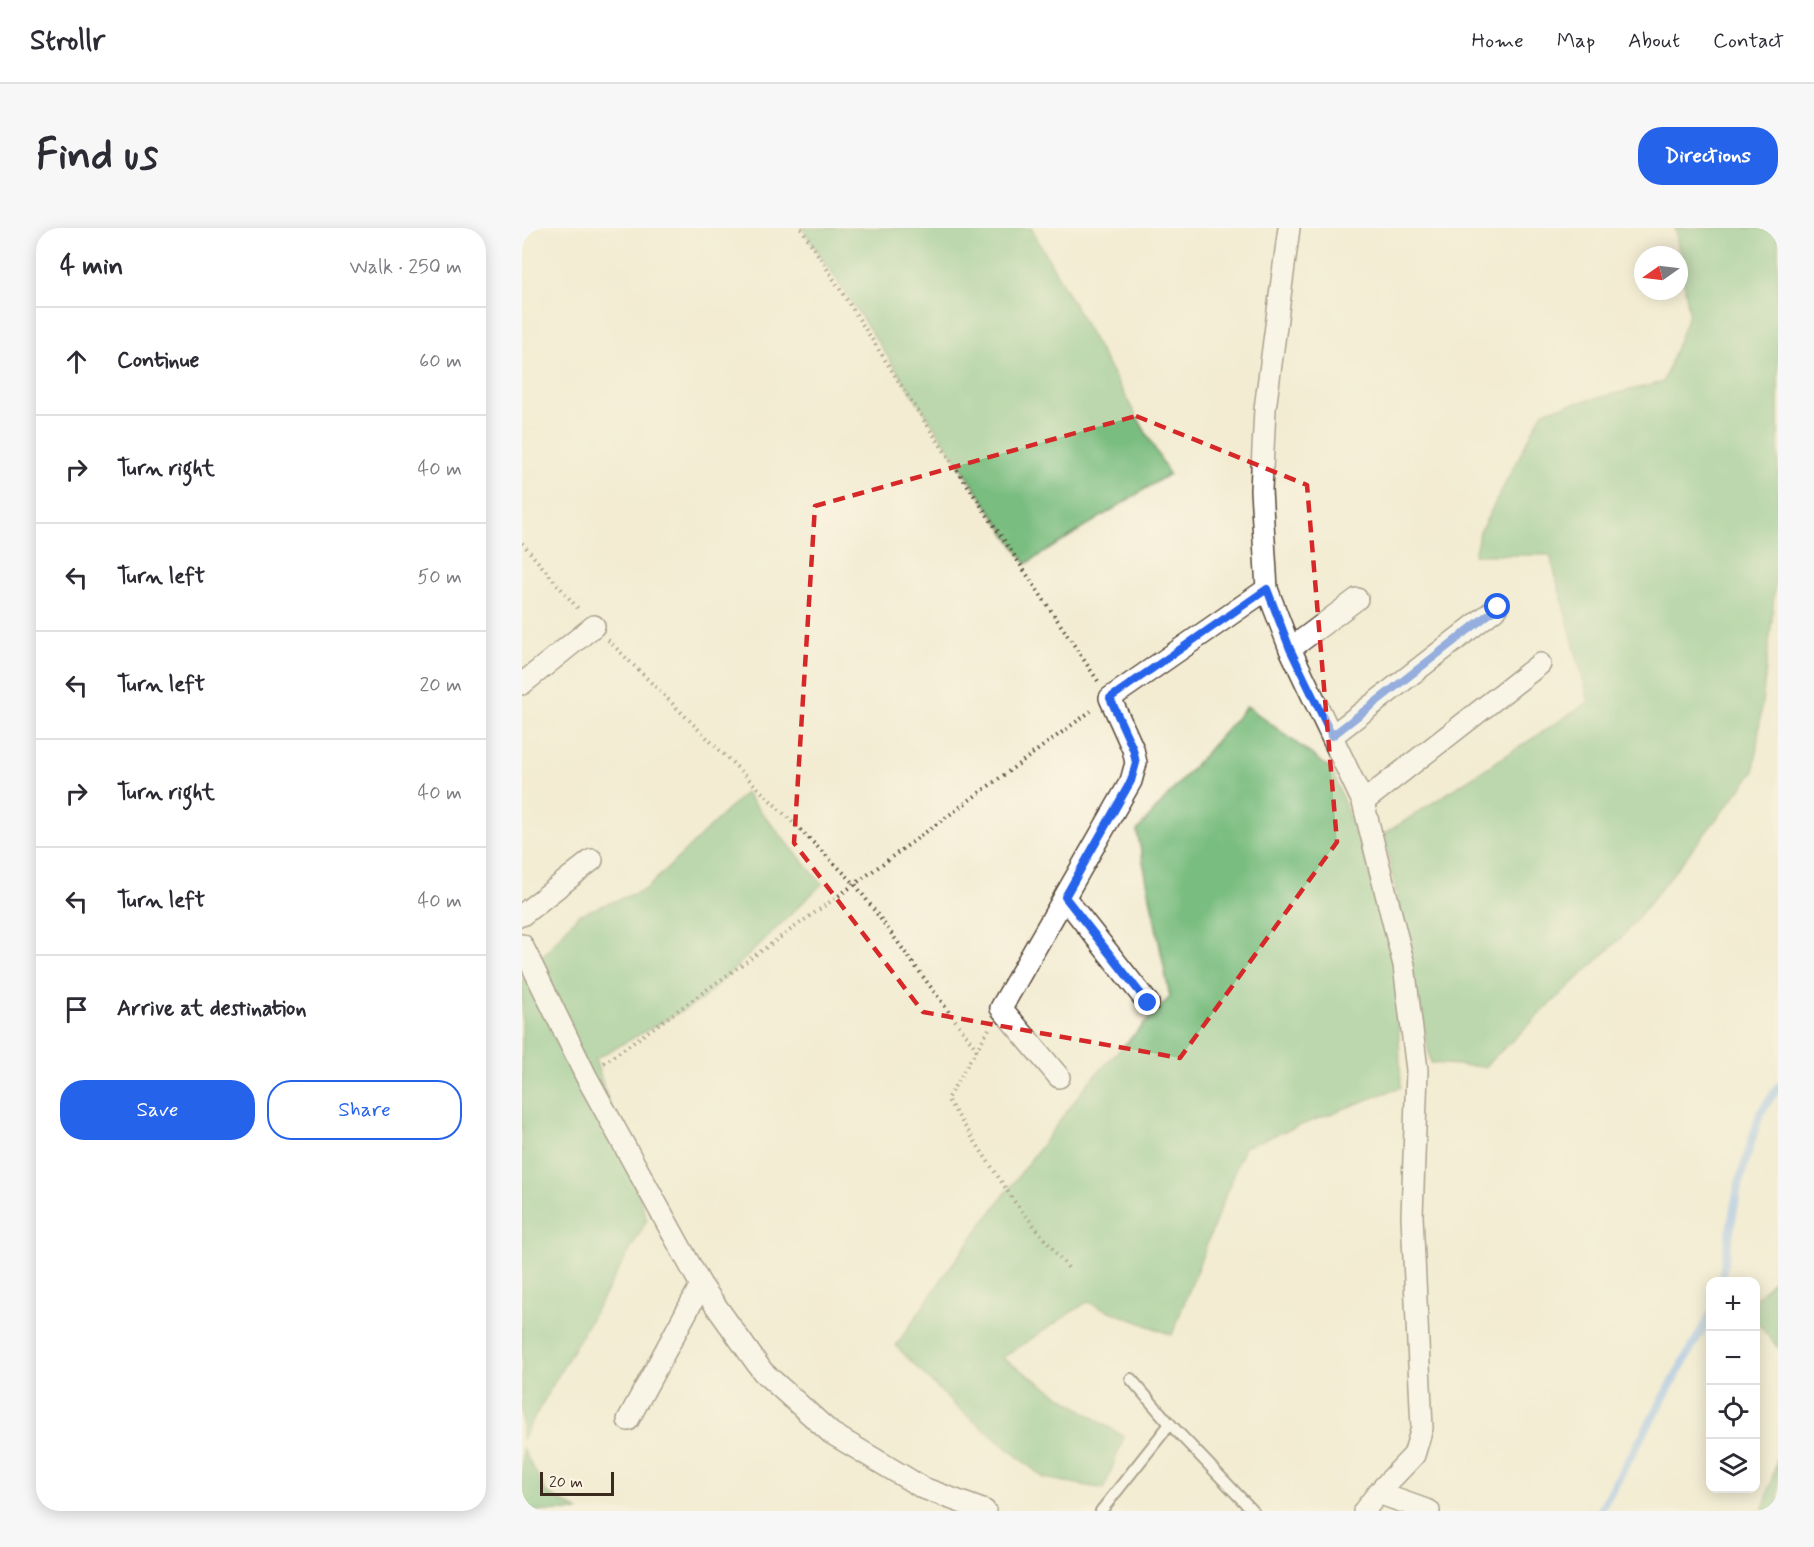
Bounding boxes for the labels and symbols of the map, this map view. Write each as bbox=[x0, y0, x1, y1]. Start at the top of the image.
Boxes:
north arrow bbox=[1634, 246, 1688, 300]
route start bbox=[1484, 593, 1510, 619]
route end bbox=[1134, 989, 1160, 1015]
scale bar bbox=[540, 1469, 614, 1496]

